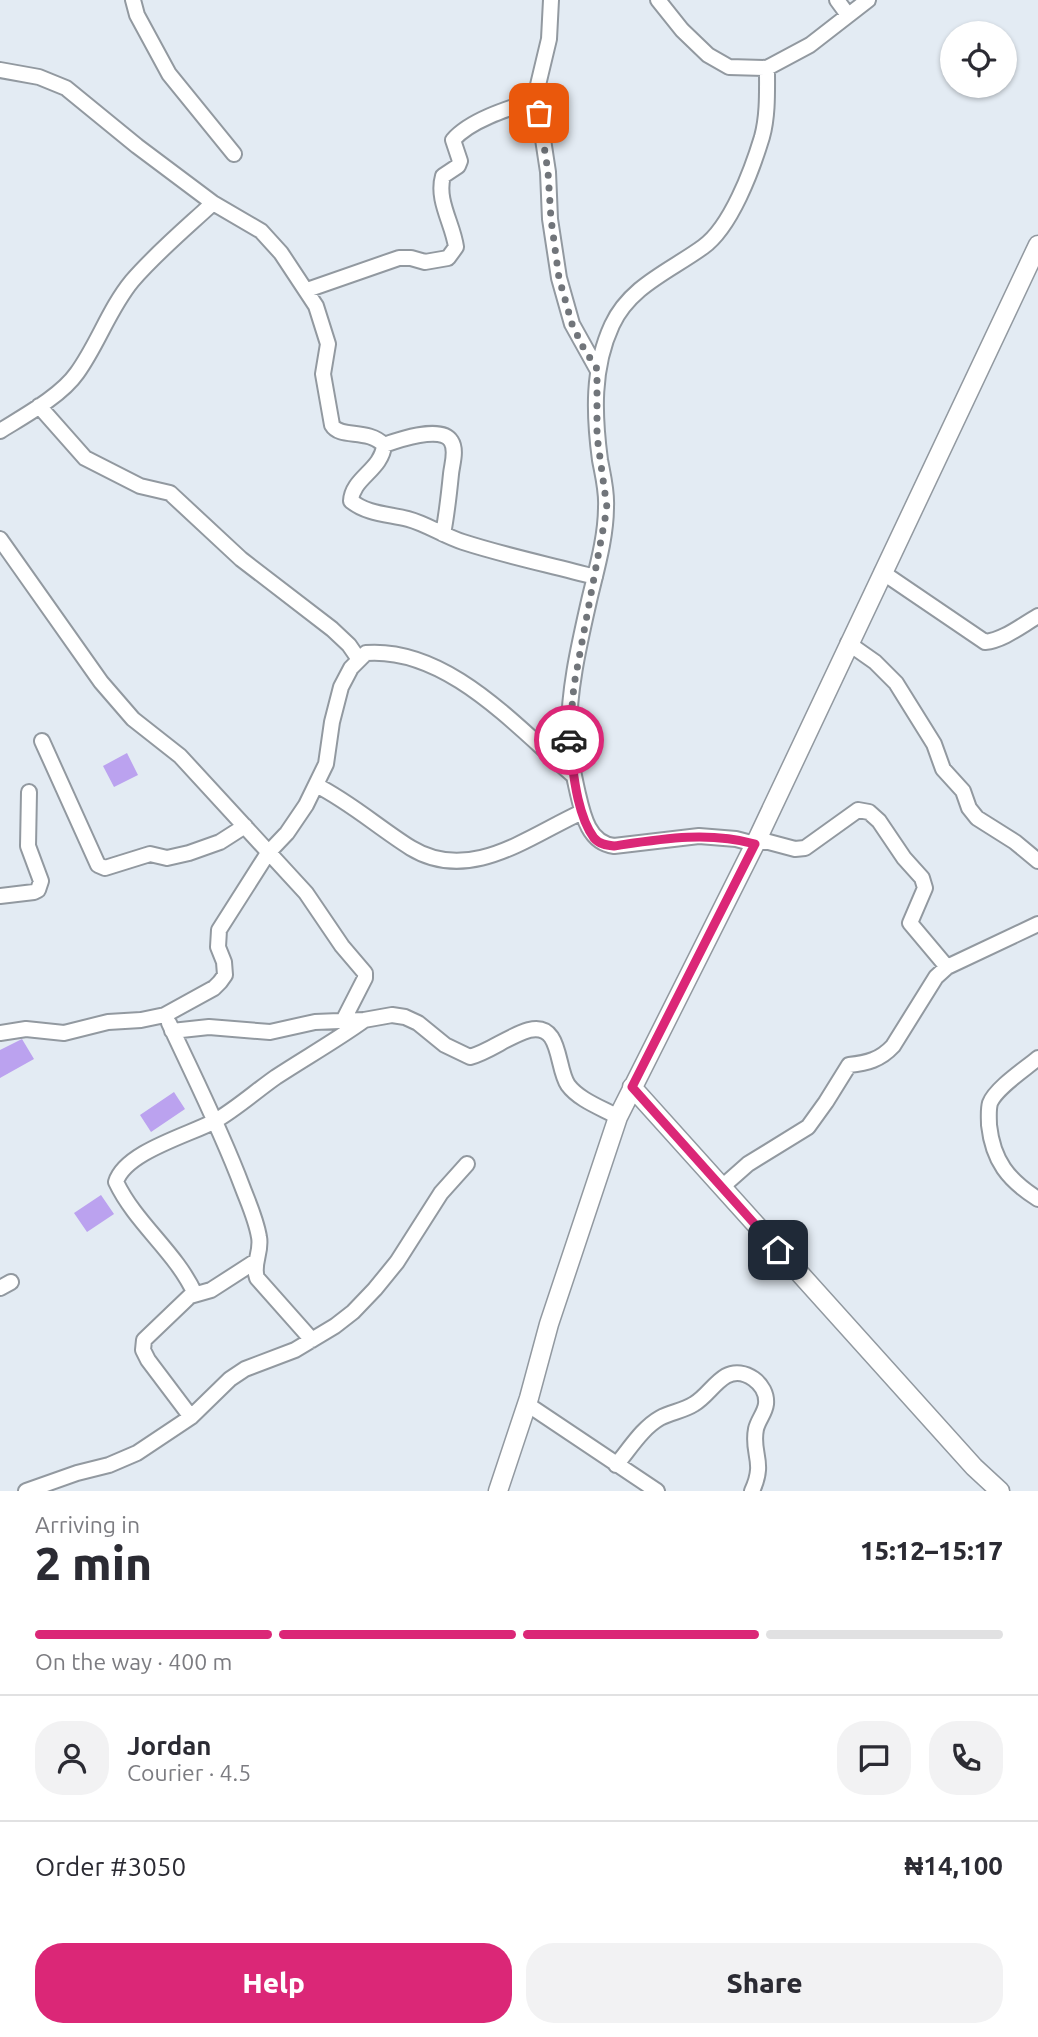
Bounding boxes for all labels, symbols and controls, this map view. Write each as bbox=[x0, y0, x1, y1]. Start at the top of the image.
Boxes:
map controls bbox=[940, 21, 1017, 98]
button: locate bbox=[940, 21, 1017, 98]
pin bbox=[509, 83, 569, 143]
icon: bag bbox=[520, 94, 558, 132]
courier bbox=[534, 705, 604, 775]
icon: car bbox=[550, 721, 588, 759]
pin bbox=[748, 1220, 808, 1280]
icon: home bbox=[759, 1231, 797, 1269]
text: Arriving in bbox=[35, 1512, 140, 1537]
text: 15:12–15:17 bbox=[860, 1536, 1003, 1565]
text: 2 min bbox=[35, 1537, 152, 1589]
text: On the way · 400 m bbox=[35, 1649, 232, 1674]
button: person bbox=[35, 1721, 109, 1795]
button: chat bbox=[837, 1721, 911, 1795]
button: phone bbox=[929, 1721, 1003, 1795]
text: Jordan bbox=[127, 1731, 212, 1760]
text: Courier · 4.5 bbox=[127, 1760, 251, 1785]
text: ₦14,100 bbox=[905, 1851, 1003, 1880]
text: Order #3050 bbox=[35, 1852, 186, 1881]
button: Help bbox=[35, 1943, 512, 2023]
button: Share bbox=[526, 1943, 1003, 2023]

